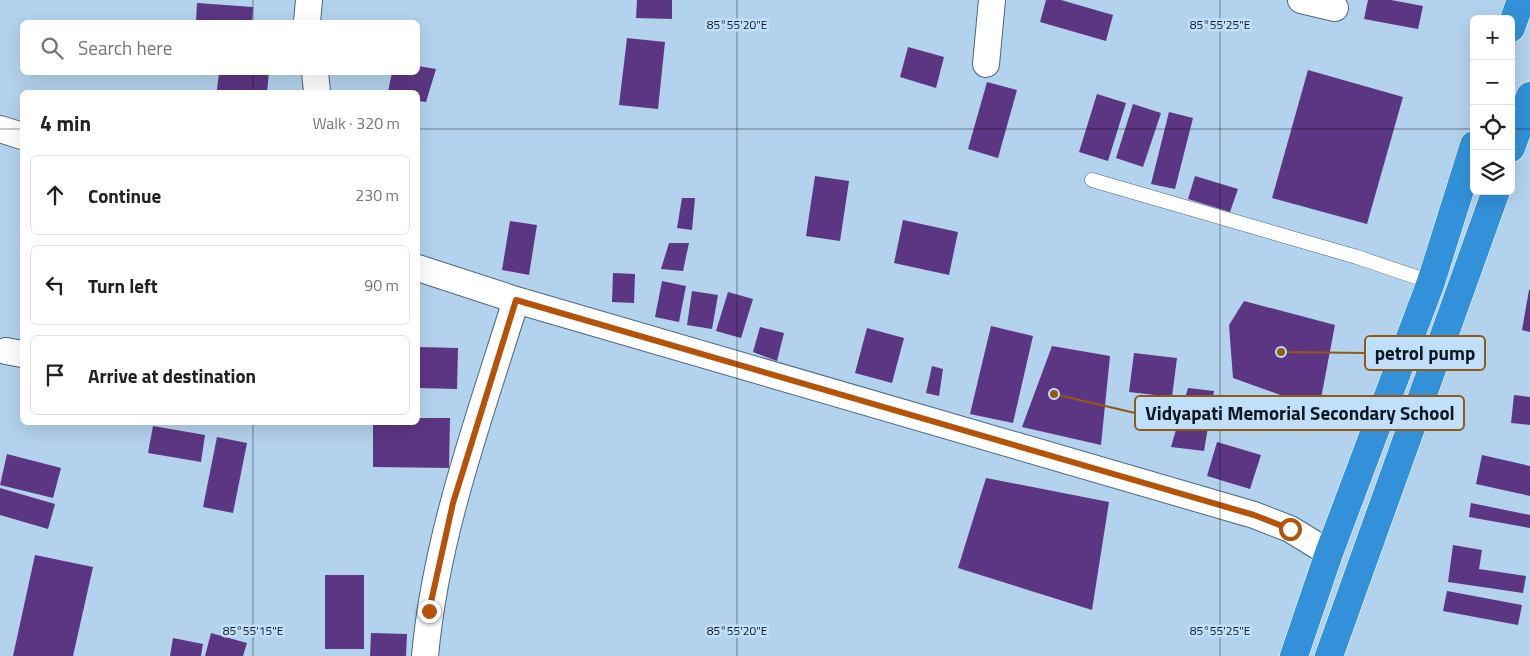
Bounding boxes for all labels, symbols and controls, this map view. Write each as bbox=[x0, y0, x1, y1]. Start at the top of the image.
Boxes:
text: 85°55'20"E bbox=[707, 15, 768, 34]
text: 85°55'25"E bbox=[1190, 15, 1251, 34]
map controls bbox=[1470, 15, 1515, 195]
button: + bbox=[1470, 15, 1515, 60]
search box bbox=[20, 20, 420, 75]
text: Search here bbox=[78, 33, 172, 62]
icon: search bbox=[38, 34, 66, 62]
button: − bbox=[1470, 60, 1515, 105]
button: locate bbox=[1470, 105, 1515, 150]
text: 4 min bbox=[40, 107, 91, 139]
text: Walk · 320 m bbox=[312, 111, 400, 135]
button: layers bbox=[1470, 150, 1515, 195]
icon: ahead bbox=[41, 181, 69, 209]
text: Continue bbox=[88, 181, 161, 210]
text: 230 m bbox=[355, 183, 399, 207]
icon: left bbox=[41, 271, 69, 299]
text: Turn left bbox=[88, 271, 158, 300]
text: 90 m bbox=[364, 273, 399, 297]
callout: petrol pump bbox=[1365, 336, 1485, 370]
text: petrol pump bbox=[1375, 338, 1475, 367]
icon: arrive bbox=[41, 361, 69, 389]
text: Arrive at destination bbox=[88, 361, 256, 390]
callout: Vidyapati Memorial Secondary School bbox=[1135, 396, 1464, 430]
text: Vidyapati Memorial Secondary School bbox=[1145, 398, 1455, 427]
route start bbox=[1279, 518, 1302, 541]
route end bbox=[418, 600, 441, 623]
text: 85°55'15"E bbox=[223, 621, 284, 640]
text: 85°55'20"E bbox=[707, 621, 768, 640]
text: 85°55'25"E bbox=[1190, 621, 1251, 640]

